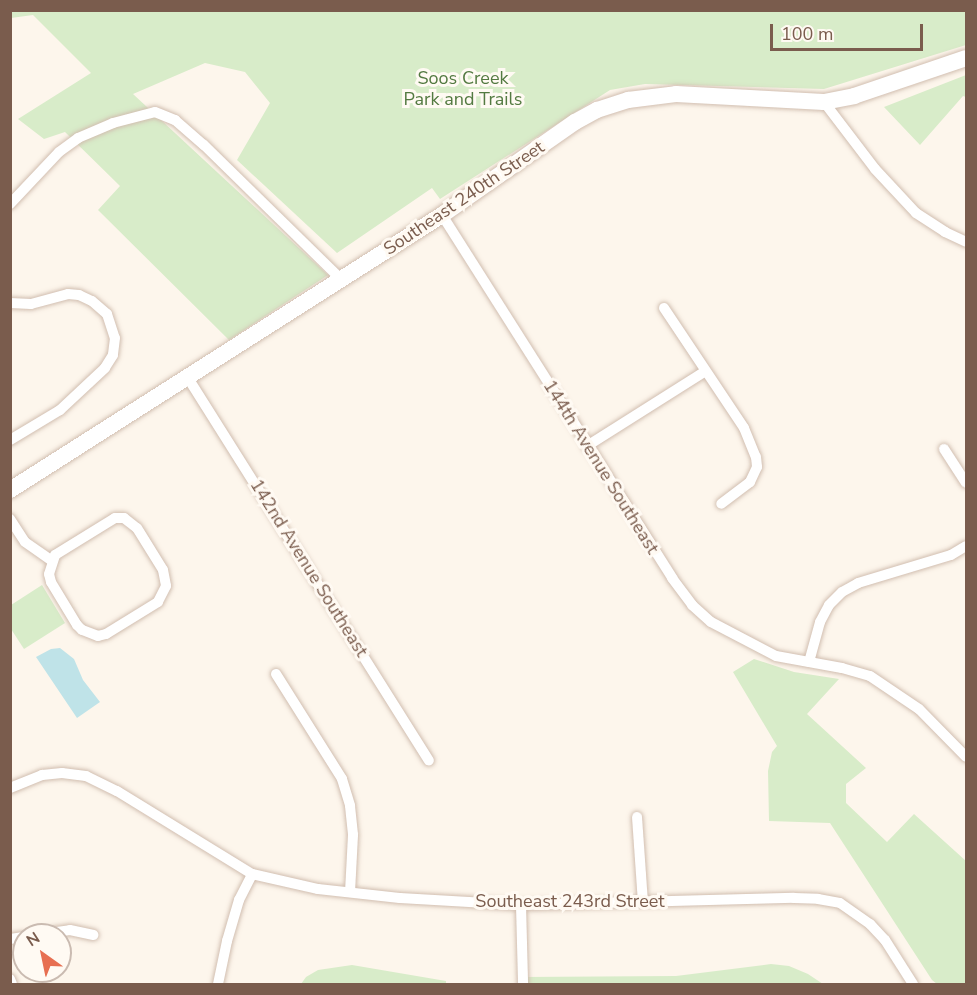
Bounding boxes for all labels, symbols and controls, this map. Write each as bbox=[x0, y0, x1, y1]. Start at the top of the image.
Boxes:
scale bar bbox=[773, 12, 926, 50]
text: 100 m bbox=[781, 22, 833, 46]
park label: Soos Creek Park and Trails bbox=[404, 68, 522, 110]
street label: Southeast 240th Street bbox=[380, 136, 548, 260]
street label: 144th Avenue Southeast bbox=[539, 376, 663, 558]
street label: 142nd Avenue Southeast bbox=[245, 475, 373, 661]
street label: Southeast 243rd Street bbox=[475, 890, 665, 912]
north arrow bbox=[12, 923, 72, 983]
text: N bbox=[22, 927, 44, 952]

